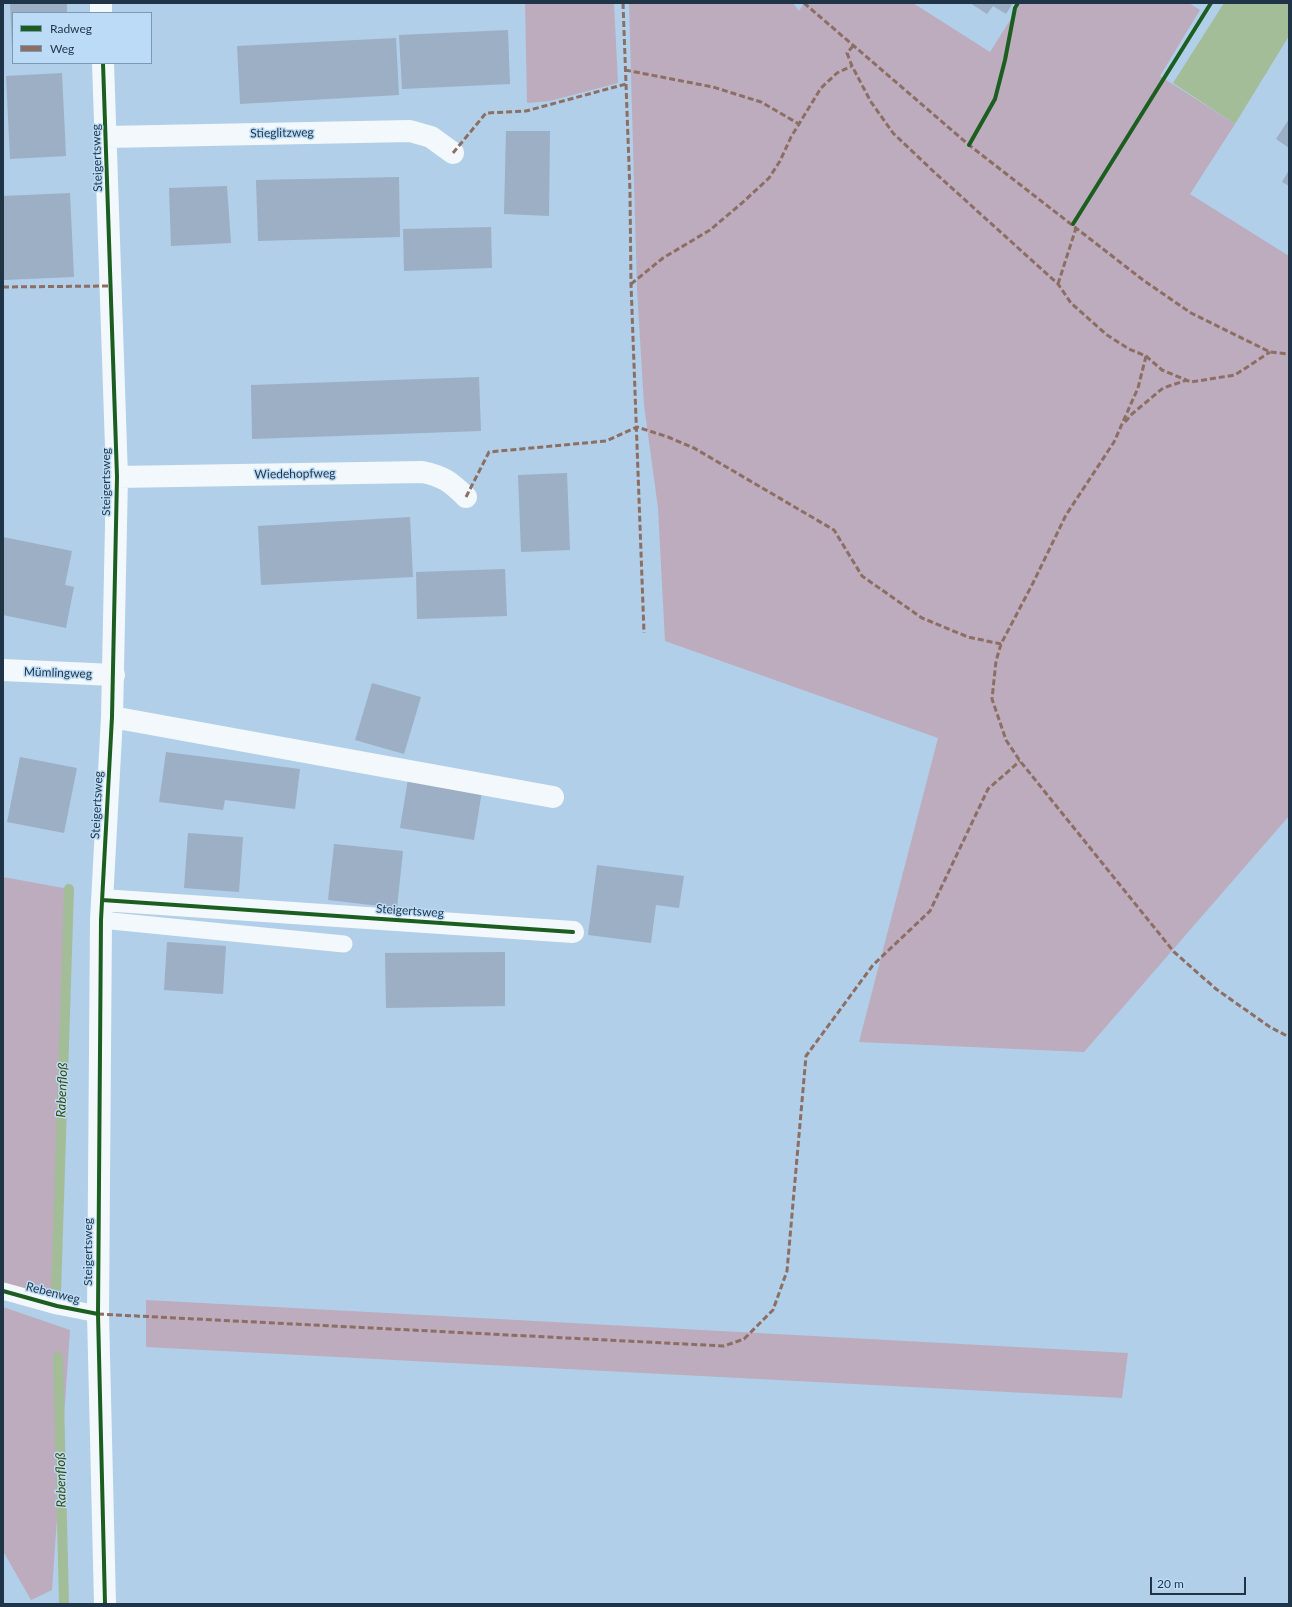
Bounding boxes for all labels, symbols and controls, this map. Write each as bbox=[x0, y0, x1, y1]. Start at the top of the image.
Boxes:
legend bbox=[12, 12, 152, 64]
text: Radweg bbox=[50, 21, 92, 36]
text: Weg bbox=[50, 41, 74, 56]
street label: Steigertsweg bbox=[89, 124, 105, 192]
street label: Stieglitzweg bbox=[250, 125, 314, 141]
street label: Steigertsweg bbox=[99, 448, 113, 516]
street label: Wiedehopfweg bbox=[254, 466, 336, 482]
street label: Mümlingweg bbox=[24, 665, 92, 681]
street label: Steigertsweg bbox=[88, 771, 106, 839]
street label: Steigertsweg bbox=[376, 901, 444, 921]
water label: Rabenfloß bbox=[53, 1062, 71, 1118]
street label: Steigertsweg bbox=[81, 1218, 95, 1286]
street label: Rebenweg bbox=[25, 1279, 81, 1307]
water label: Rabenfloß bbox=[53, 1452, 69, 1508]
scale bar bbox=[1152, 1569, 1248, 1595]
text: 20 m bbox=[1157, 1576, 1184, 1591]

